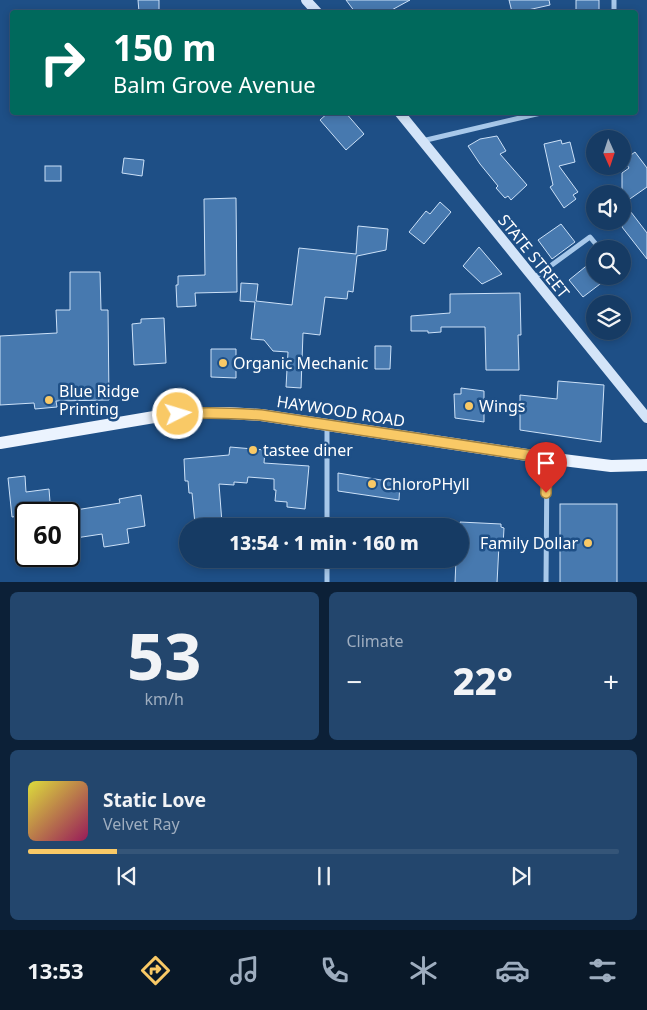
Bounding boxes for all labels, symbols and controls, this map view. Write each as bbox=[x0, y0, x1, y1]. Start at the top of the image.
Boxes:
text: 150 m bbox=[113, 24, 216, 71]
icon: right bbox=[30, 30, 95, 95]
text: Balm Grove Avenue bbox=[113, 69, 316, 99]
north arrow bbox=[586, 130, 631, 175]
map controls bbox=[586, 130, 631, 340]
button: sound bbox=[586, 185, 631, 230]
street label: STATE STREET bbox=[493, 209, 575, 303]
button: search bbox=[586, 240, 631, 285]
button: layers bbox=[586, 295, 631, 340]
place label: Organic Mechanic bbox=[233, 352, 369, 374]
marker: Organic Mechanic bbox=[217, 357, 229, 369]
place label: Blue Ridge Printing bbox=[59, 380, 139, 420]
position arrow bbox=[151, 387, 203, 439]
street label: HAYWOOD ROAD bbox=[275, 390, 407, 432]
marker: Blue Ridge Printing bbox=[43, 394, 55, 406]
place label: Wings bbox=[479, 395, 525, 417]
marker: Wings bbox=[463, 400, 475, 412]
place label: tastee diner bbox=[263, 439, 353, 461]
pin bbox=[525, 442, 567, 493]
marker: tastee diner bbox=[247, 444, 259, 456]
icon: arrive bbox=[532, 449, 560, 477]
place label: ChloroPHyll bbox=[382, 473, 470, 495]
marker: ChloroPHyll bbox=[366, 478, 378, 490]
speed limit sign: 60 bbox=[15, 502, 80, 567]
text: 13:54 · 1 min · 160 m bbox=[229, 530, 419, 556]
place label: Family Dollar bbox=[480, 532, 578, 554]
marker: Family Dollar bbox=[582, 537, 594, 549]
text: 53 bbox=[127, 611, 201, 699]
text: Climate bbox=[347, 630, 404, 652]
text: 22° bbox=[453, 654, 513, 706]
text: − bbox=[347, 662, 363, 700]
text: + bbox=[603, 662, 619, 700]
text: km/h bbox=[145, 688, 184, 710]
text: Static Love bbox=[103, 787, 206, 813]
text: Velvet Ray bbox=[103, 813, 180, 835]
icon: previous bbox=[113, 862, 141, 890]
icon: pause bbox=[310, 862, 338, 890]
icon: next bbox=[507, 862, 535, 890]
icon: directions bbox=[138, 953, 173, 988]
icon: music bbox=[227, 953, 262, 988]
icon: phone bbox=[317, 953, 352, 988]
icon: climate bbox=[406, 953, 441, 988]
icon: car bbox=[495, 953, 530, 988]
icon: filters bbox=[585, 953, 620, 988]
text: 13:53 bbox=[27, 955, 84, 985]

